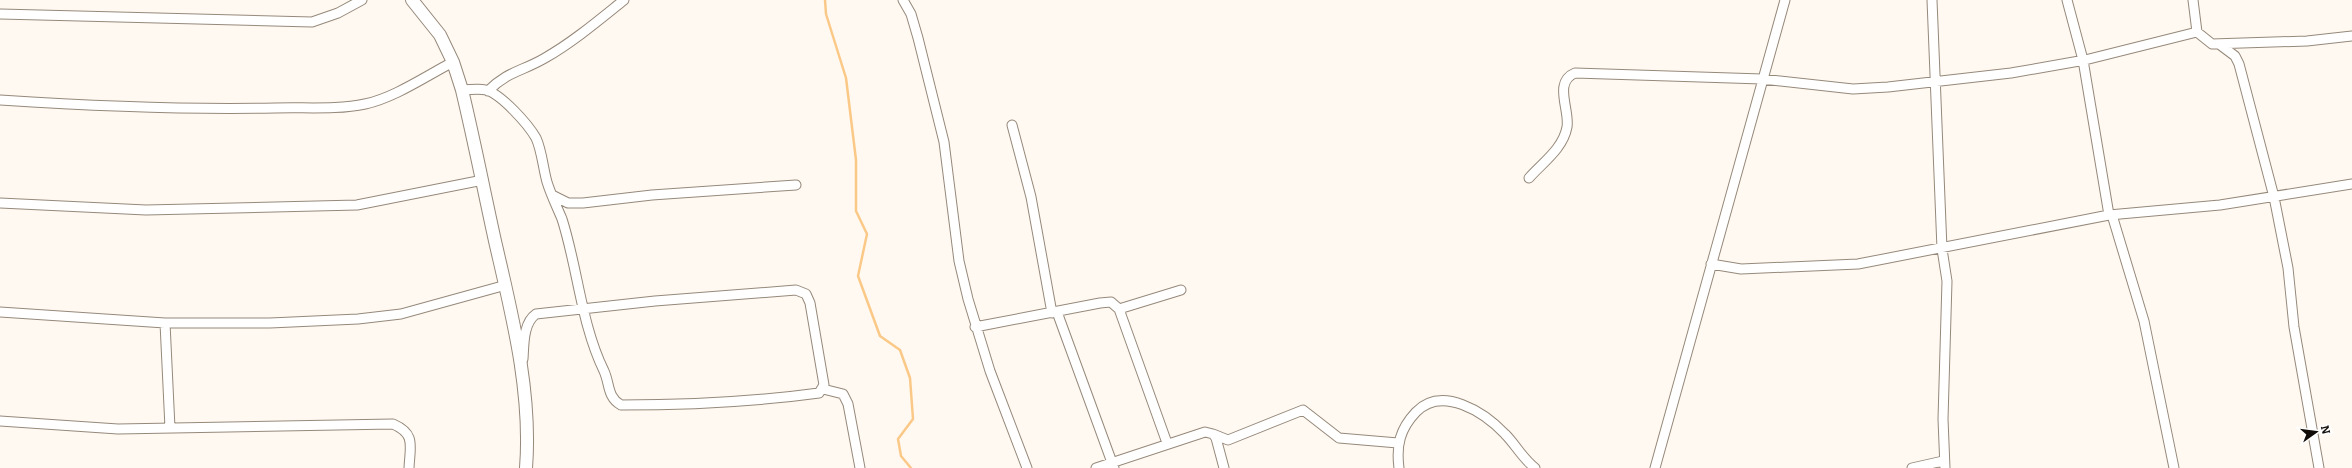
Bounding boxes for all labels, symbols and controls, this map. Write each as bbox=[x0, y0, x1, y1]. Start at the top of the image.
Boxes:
north arrow bbox=[2296, 412, 2336, 452]
text: N bbox=[2318, 424, 2333, 436]

